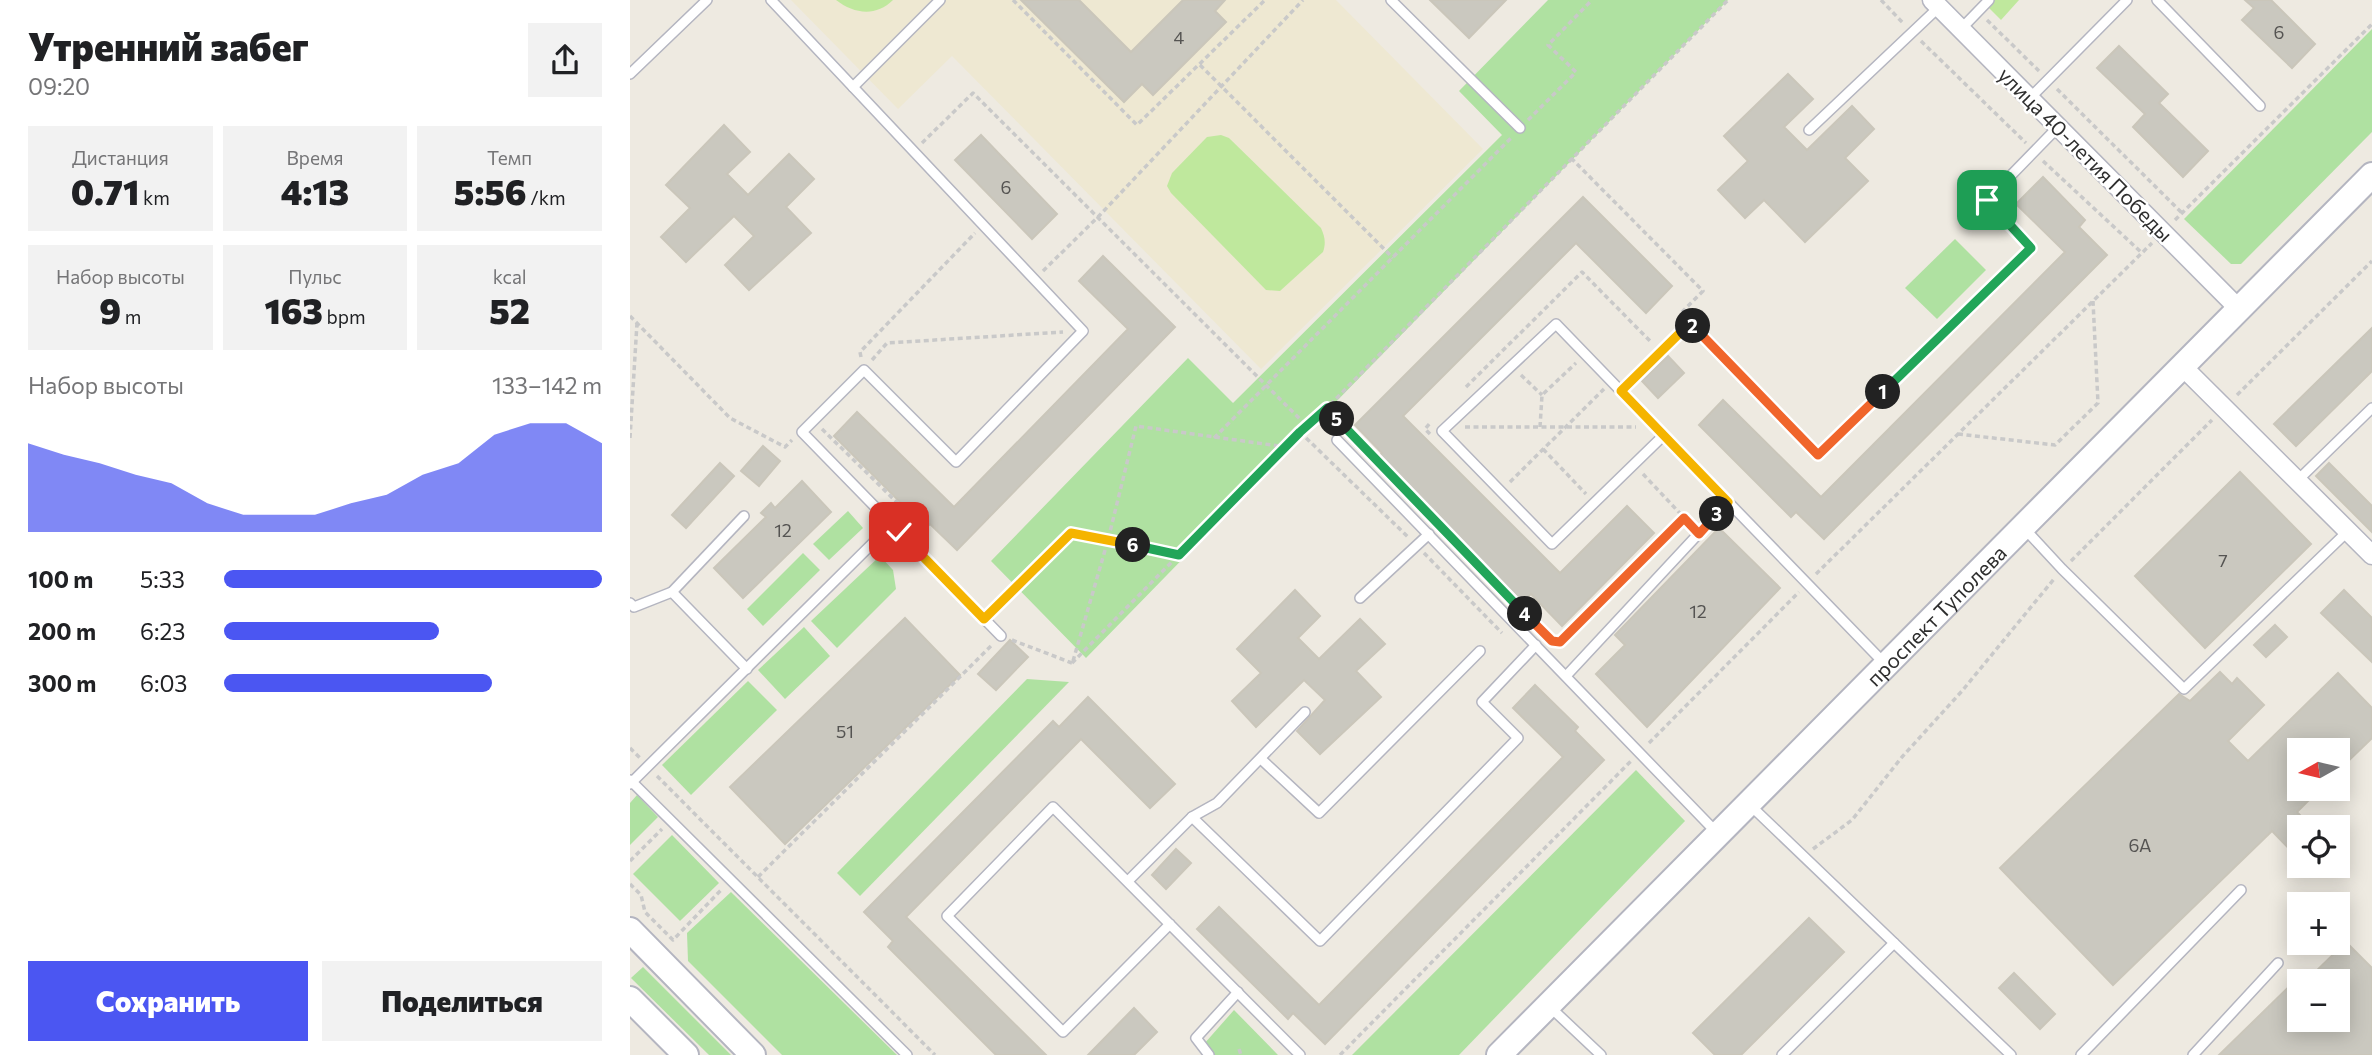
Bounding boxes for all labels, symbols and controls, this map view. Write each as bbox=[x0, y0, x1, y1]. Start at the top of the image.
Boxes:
house number: 6 bbox=[2274, 21, 2284, 43]
text: Утренний забег bbox=[28, 22, 309, 69]
button: share bbox=[528, 23, 602, 97]
house number: 4 bbox=[1174, 26, 1185, 48]
street label: улица 40-летия Победы bbox=[1994, 62, 2178, 246]
text: 09:20 bbox=[28, 72, 90, 100]
text: Дистанция bbox=[72, 146, 169, 169]
text: Время bbox=[287, 146, 343, 169]
text: Темп bbox=[487, 146, 532, 169]
text: 0.71 bbox=[71, 169, 139, 212]
text: 4:13 bbox=[281, 169, 349, 212]
text: 5:56 bbox=[454, 169, 527, 212]
pin bbox=[1957, 170, 2017, 230]
house number: 6 bbox=[1001, 176, 1011, 198]
icon: arrive bbox=[1968, 181, 2006, 219]
text: km bbox=[139, 186, 170, 209]
text: /km bbox=[527, 186, 566, 209]
text: Набор высоты bbox=[56, 265, 185, 288]
text: Пульс bbox=[288, 265, 342, 288]
text: kcal bbox=[493, 265, 527, 288]
text: 9 bbox=[99, 288, 121, 331]
text: 163 bbox=[264, 288, 323, 331]
text: 52 bbox=[489, 288, 530, 331]
text: m bbox=[121, 305, 141, 328]
text: bpm bbox=[323, 305, 366, 328]
pin: 2 bbox=[1676, 308, 1710, 344]
text: 2 bbox=[1687, 314, 1698, 337]
text: Набор высоты bbox=[28, 371, 184, 399]
text: 133–142 m bbox=[492, 371, 602, 399]
pin: 1 bbox=[1866, 374, 1900, 410]
text: 1 bbox=[1878, 380, 1887, 403]
pin: 5 bbox=[1320, 402, 1354, 436]
text: 5 bbox=[1331, 407, 1342, 430]
pin: 3 bbox=[1700, 496, 1734, 532]
pin bbox=[869, 502, 929, 562]
text: 3 bbox=[1711, 502, 1722, 525]
icon: check bbox=[880, 513, 918, 551]
house number: 12 bbox=[774, 519, 792, 541]
pin: 6 bbox=[1116, 528, 1150, 562]
text: 6 bbox=[1127, 533, 1138, 556]
street label: проспект Туполева bbox=[1861, 539, 2011, 690]
house number: 7 bbox=[2218, 549, 2228, 571]
text: 100 m bbox=[28, 565, 93, 593]
text: 5:33 bbox=[140, 565, 185, 593]
pin: 4 bbox=[1508, 596, 1542, 632]
house number: 12 bbox=[1689, 600, 1707, 622]
text: 4 bbox=[1519, 602, 1530, 625]
text: 200 m bbox=[28, 617, 96, 645]
text: 6:23 bbox=[140, 617, 185, 645]
text: 300 m bbox=[28, 669, 96, 697]
text: 6:03 bbox=[140, 669, 187, 697]
house number: 51 bbox=[836, 720, 854, 742]
north arrow bbox=[2287, 738, 2350, 802]
map controls bbox=[2287, 738, 2350, 1032]
button: locate bbox=[2287, 815, 2350, 878]
house number: 6А bbox=[2129, 834, 2151, 856]
button: + bbox=[2287, 892, 2350, 955]
button: Сохранить bbox=[28, 961, 308, 1041]
button: Поделиться bbox=[322, 961, 602, 1041]
button: − bbox=[2287, 969, 2350, 1032]

